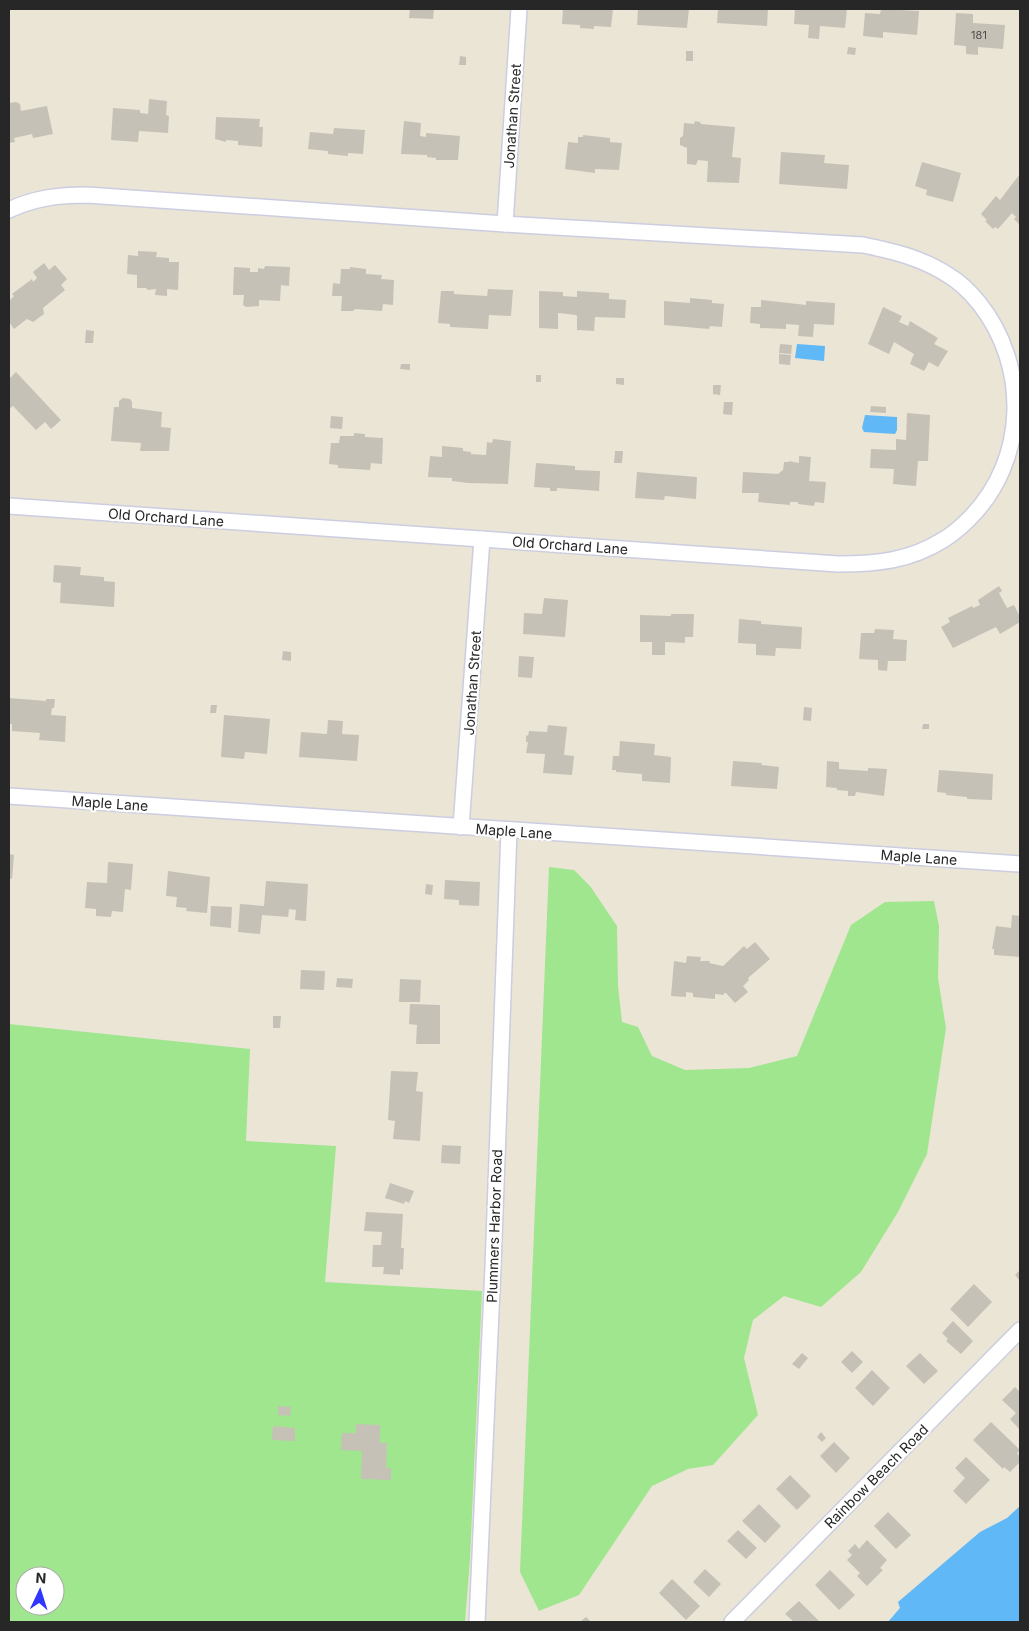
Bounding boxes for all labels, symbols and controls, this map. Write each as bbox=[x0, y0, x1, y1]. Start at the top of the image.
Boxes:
house number: 181 bbox=[971, 28, 987, 42]
street label: Jonathan Street bbox=[500, 63, 524, 169]
street label: Old Orchard Lane bbox=[107, 504, 225, 530]
street label: Old Orchard Lane bbox=[511, 532, 629, 558]
street label: Jonathan Street bbox=[460, 630, 484, 736]
street label: Maple Lane bbox=[71, 792, 149, 814]
street label: Maple Lane bbox=[475, 820, 553, 842]
street label: Maple Lane bbox=[880, 846, 958, 868]
street label: Plummers Harbor Road bbox=[483, 1149, 505, 1303]
street label: Rainbow Beach Road bbox=[821, 1421, 931, 1531]
north arrow bbox=[15, 1566, 65, 1616]
text: N bbox=[35, 1569, 47, 1586]

